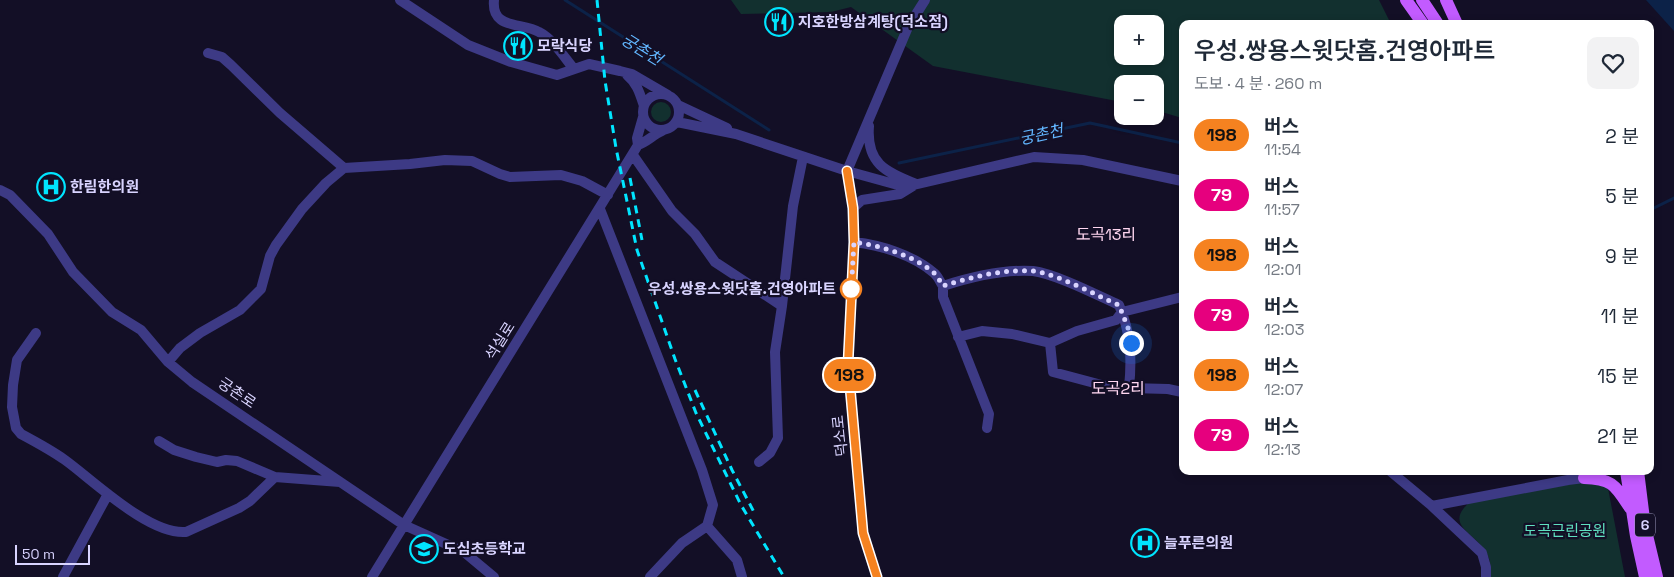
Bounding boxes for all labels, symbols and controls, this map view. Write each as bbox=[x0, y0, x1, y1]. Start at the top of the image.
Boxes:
restaurant icon: 지호한방삼계탕(덕소점) bbox=[764, 7, 794, 37]
place label: 지호한방삼계탕(덕소점) bbox=[798, 12, 948, 31]
map controls bbox=[1114, 15, 1164, 125]
button: + bbox=[1114, 15, 1164, 65]
water label: 궁촌천 bbox=[617, 29, 668, 71]
restaurant icon: 모락식당 bbox=[503, 31, 533, 61]
text: 우성.쌍용스윗닷홈.건영아파트 bbox=[1194, 35, 1495, 66]
place label: 모락식당 bbox=[537, 36, 592, 55]
button: heart bbox=[1587, 37, 1639, 89]
text: 도보 · 4 분 · 260 m bbox=[1194, 73, 1322, 94]
button: − bbox=[1114, 75, 1164, 125]
text: 버스 bbox=[1264, 114, 1299, 139]
water label: 궁촌천 bbox=[1017, 119, 1067, 149]
text: 198 bbox=[1206, 123, 1237, 146]
text: 2 분 bbox=[1605, 124, 1639, 149]
text: 11:54 bbox=[1264, 139, 1301, 160]
hospital icon: 한림한의원 bbox=[36, 172, 66, 202]
text: 버스 bbox=[1264, 174, 1299, 199]
place label: 한림한의원 bbox=[70, 177, 139, 196]
text: 79 bbox=[1211, 183, 1232, 206]
text: 5 분 bbox=[1605, 184, 1639, 209]
text: 11:57 bbox=[1264, 199, 1300, 220]
district label: 도곡13리 bbox=[1076, 224, 1136, 245]
text: 버스 bbox=[1264, 234, 1299, 259]
text: 198 bbox=[1206, 243, 1237, 266]
text: 9 분 bbox=[1605, 244, 1639, 269]
text: 12:01 bbox=[1264, 259, 1301, 280]
marker: 우성.쌍용스윗닷홈.건영아파트 bbox=[840, 278, 862, 300]
place label: 우성.쌍용스윗닷홈.건영아파트 bbox=[648, 279, 836, 298]
text: 버스 bbox=[1264, 294, 1299, 319]
text: 79 bbox=[1211, 303, 1232, 326]
text: 11 분 bbox=[1601, 304, 1639, 329]
street label: 석실로 bbox=[481, 318, 519, 363]
text: 12:03 bbox=[1264, 319, 1304, 340]
your location bbox=[1119, 331, 1144, 356]
text: 버스 bbox=[1264, 354, 1299, 379]
line badge: 198 bbox=[820, 359, 878, 391]
text: 198 bbox=[834, 363, 864, 386]
text: 198 bbox=[1206, 363, 1237, 386]
text: 15 분 bbox=[1597, 364, 1639, 389]
street label: 궁촌로 bbox=[215, 373, 260, 412]
district label: 도곡2리 bbox=[1091, 378, 1145, 399]
text: 12:07 bbox=[1264, 379, 1303, 400]
street label: 덕소로 bbox=[828, 414, 851, 458]
text: 버스 bbox=[1264, 414, 1299, 439]
text: 79 bbox=[1211, 423, 1232, 446]
text: 21 분 bbox=[1597, 424, 1639, 449]
text: 12:13 bbox=[1264, 439, 1301, 460]
road number: 6 bbox=[1635, 514, 1655, 536]
park label: 도곡근린공원 bbox=[1524, 521, 1606, 540]
hospital icon: 늘푸른의원 bbox=[1130, 528, 1160, 558]
place label: 늘푸른의원 bbox=[1164, 533, 1233, 552]
school or university icon: 도심초등학교 bbox=[409, 534, 439, 564]
place label: 도심초등학교 bbox=[443, 539, 526, 558]
scale bar bbox=[15, 542, 90, 565]
text: 50 m bbox=[22, 545, 55, 563]

